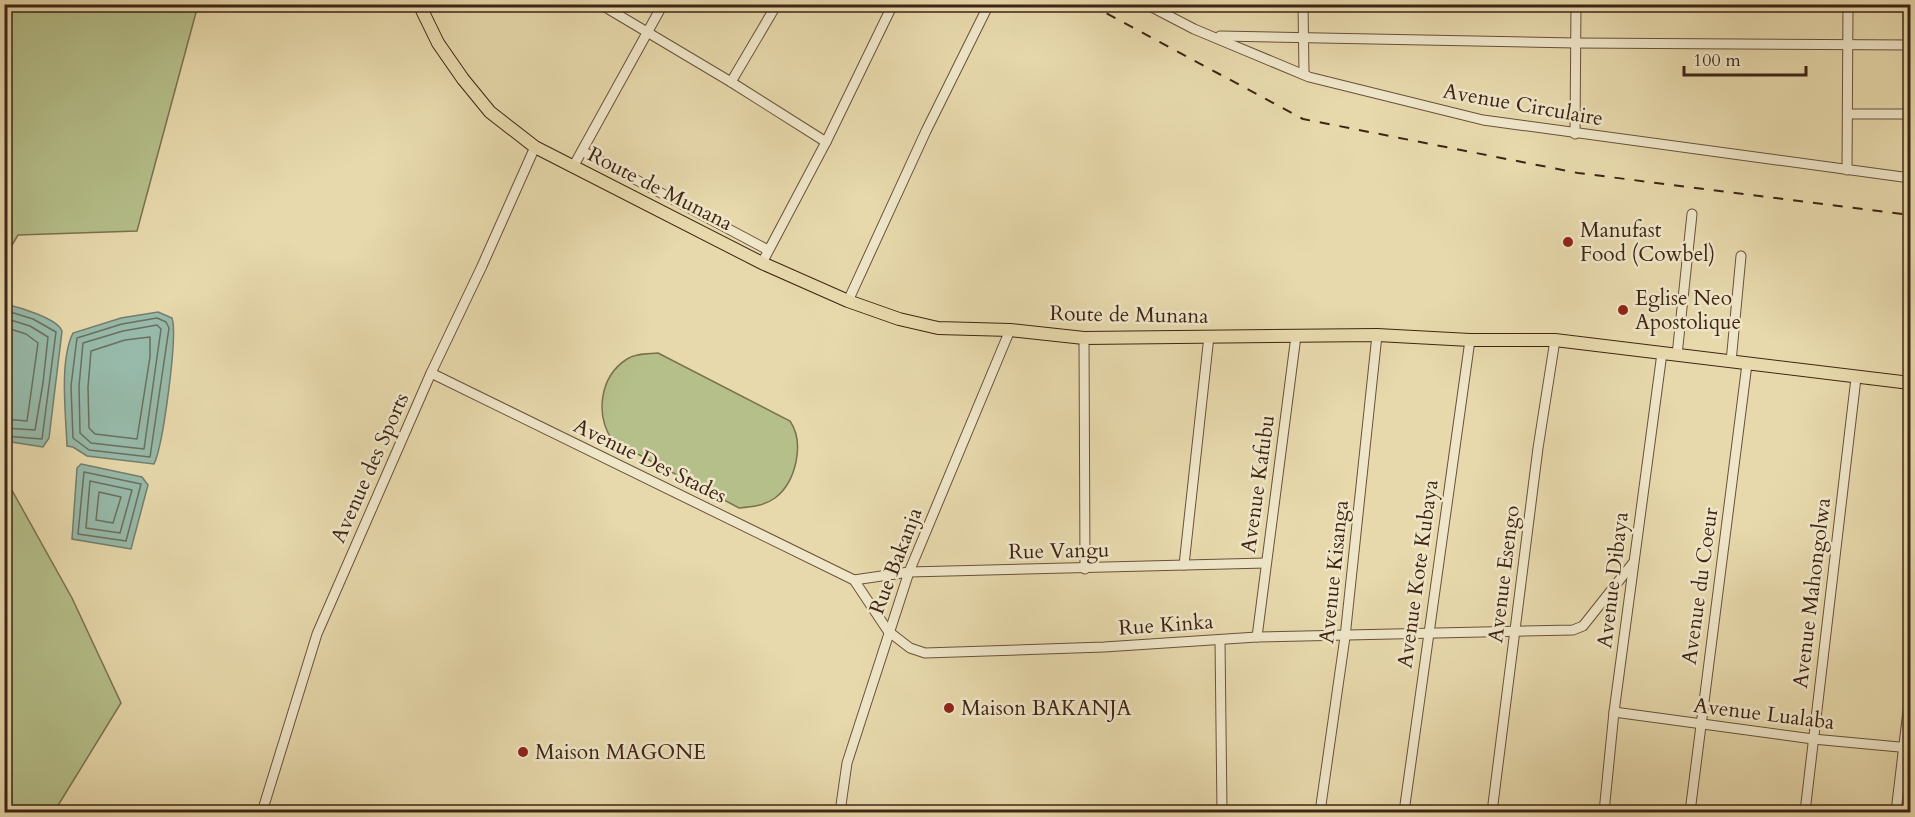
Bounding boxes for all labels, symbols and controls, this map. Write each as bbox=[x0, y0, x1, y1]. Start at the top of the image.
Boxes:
scale bar bbox=[1684, 39, 1806, 77]
text: 100 m bbox=[1693, 48, 1741, 73]
street label: Avenue Circulaire bbox=[1441, 77, 1605, 133]
street label: Route de Munana bbox=[583, 140, 737, 238]
place label: Manufast Food (Cowbel) bbox=[1580, 216, 1715, 269]
marker: Manufast Food (Cowbel) bbox=[1561, 235, 1575, 249]
place label: Eglise Neo Apostolique bbox=[1635, 284, 1741, 337]
street label: Route de Munana bbox=[1049, 299, 1209, 331]
marker: Eglise Neo Apostolique bbox=[1616, 303, 1630, 317]
street label: Avenue des Sports bbox=[324, 388, 416, 548]
street label: Avenue Des Stades bbox=[569, 411, 731, 511]
street label: Avenue Kafubu bbox=[1234, 413, 1282, 555]
street label: Avenue Kote Kubaya bbox=[1390, 478, 1446, 670]
street label: Avenue Mahongolwa bbox=[1786, 496, 1838, 690]
street label: Avenue Kisanga bbox=[1312, 499, 1356, 645]
street label: Rue Bakanja bbox=[862, 504, 930, 618]
street label: Avenue Esengo bbox=[1481, 504, 1527, 644]
street label: Avenue du Coeur bbox=[1675, 505, 1725, 666]
street label: Avenue Dibaya bbox=[1590, 510, 1636, 650]
street label: Rue Vangu bbox=[1008, 536, 1110, 566]
street label: Rue Kinka bbox=[1118, 607, 1214, 643]
street label: Avenue Lualaba bbox=[1692, 691, 1836, 737]
place label: Maison BAKANJA bbox=[961, 694, 1132, 723]
marker: Maison BAKANJA bbox=[942, 701, 956, 715]
place label: Maison MAGONE bbox=[535, 738, 706, 767]
marker: Maison MAGONE bbox=[516, 745, 530, 759]

